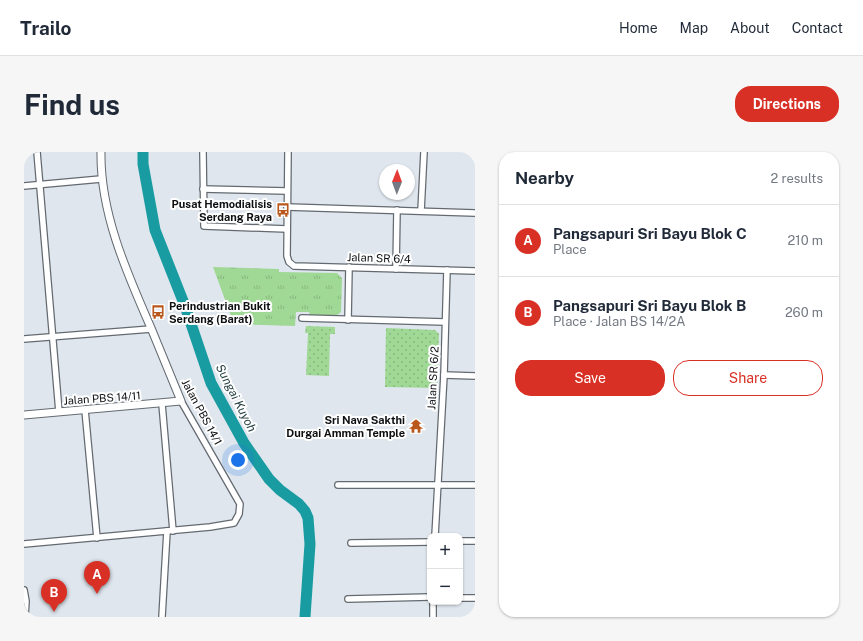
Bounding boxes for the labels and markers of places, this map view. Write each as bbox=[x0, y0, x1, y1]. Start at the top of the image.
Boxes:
place label: Pusat Hemodialisis Serdang Raya bbox=[172, 198, 272, 223]
bus stop icon: Pusat Hemodialisis Serdang Raya bbox=[275, 202, 291, 218]
place label: Perindustrian Bukit Serdang (Barat) bbox=[169, 300, 271, 325]
bus stop icon: Perindustrian Bukit Serdang (Barat) bbox=[150, 304, 166, 320]
place label: Sri Nava Sakthi Durgai Amman Temple bbox=[286, 414, 405, 439]
temple icon: Sri Nava Sakthi Durgai Amman Temple bbox=[408, 418, 424, 434]
pin: A bbox=[84, 561, 110, 594]
pin: B bbox=[41, 579, 67, 612]

